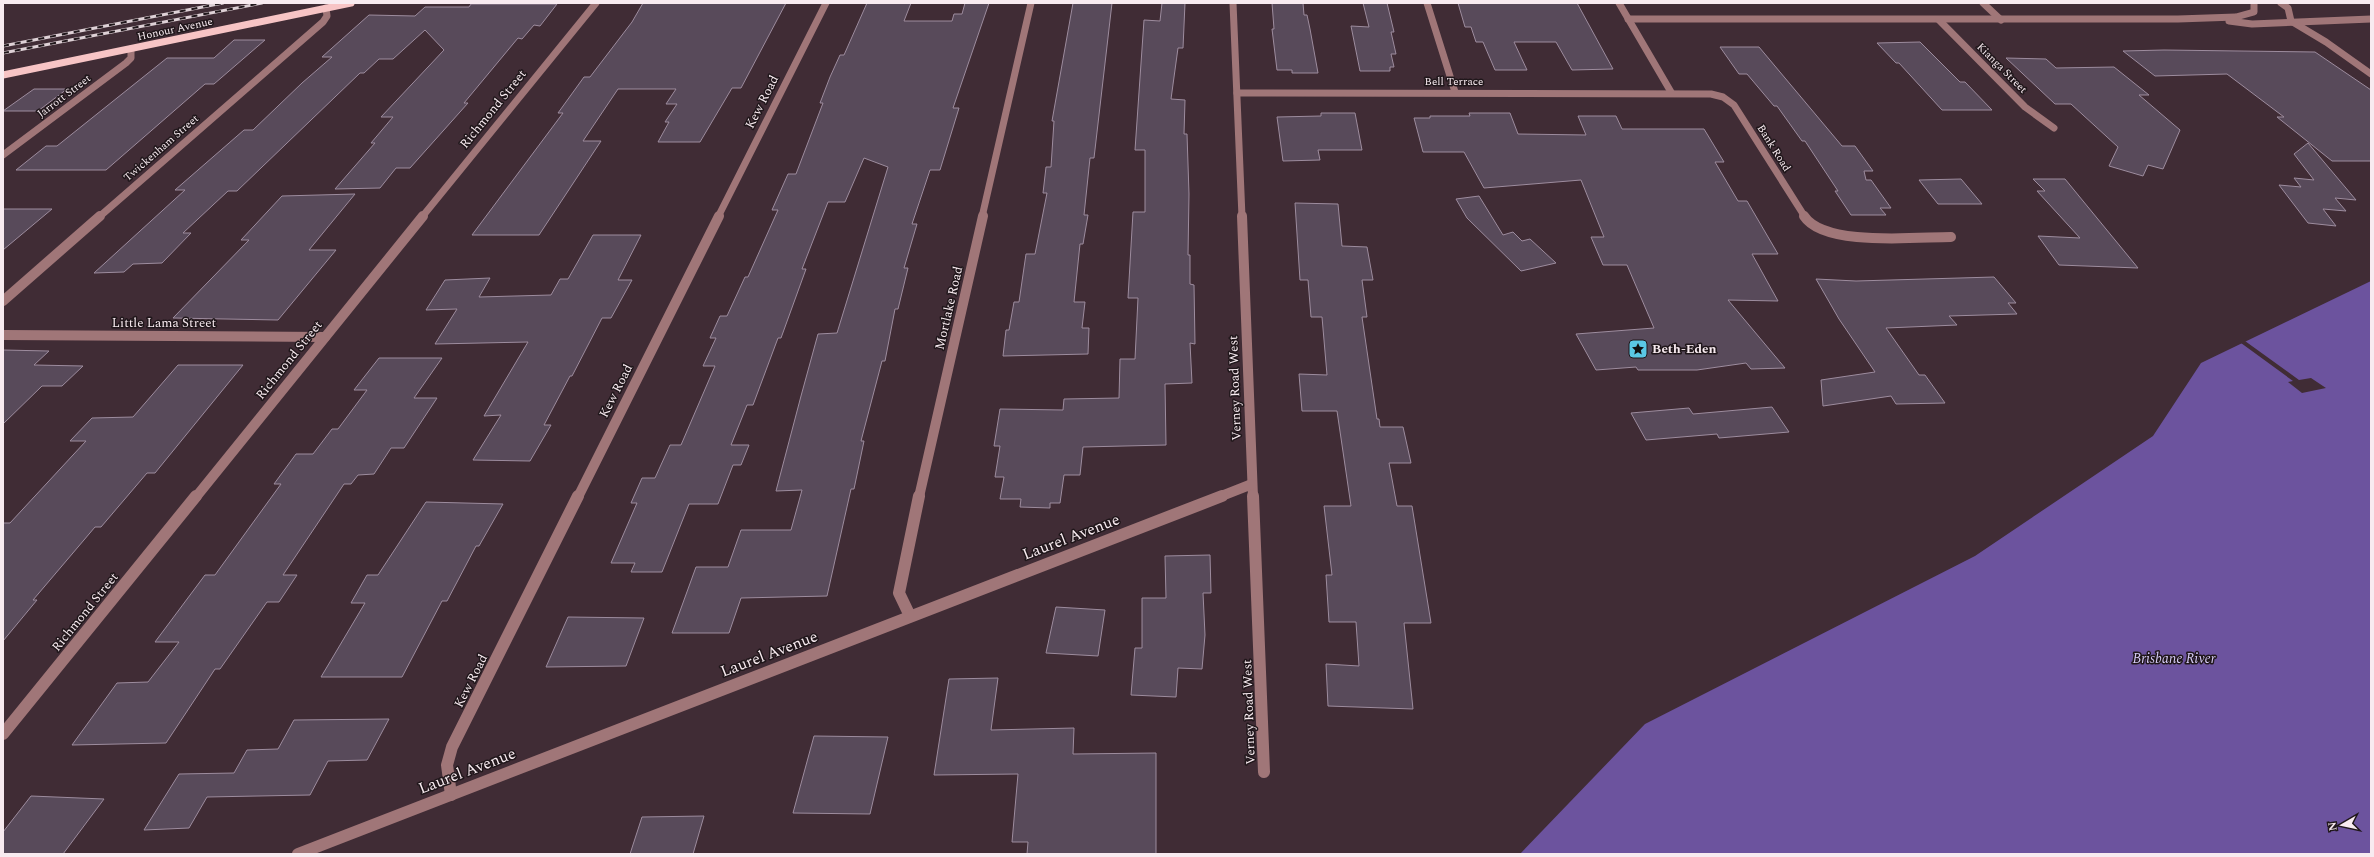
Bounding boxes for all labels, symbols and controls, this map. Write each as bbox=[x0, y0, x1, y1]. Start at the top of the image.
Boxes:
street label: Honour Avenue bbox=[136, 13, 214, 45]
street label: Kianga Street bbox=[1973, 39, 2031, 97]
street label: Richmond Street bbox=[455, 65, 531, 153]
street label: Jarrott Street bbox=[34, 70, 95, 122]
street label: Kew Road bbox=[740, 72, 784, 132]
street label: Bell Terrace bbox=[1425, 73, 1483, 90]
street label: Twickenham Street bbox=[120, 110, 202, 186]
street label: Bank Road bbox=[1753, 121, 1795, 175]
street label: Mortlake Road bbox=[930, 264, 968, 352]
street label: Little Lama Street bbox=[112, 313, 217, 333]
street label: Richmond Street bbox=[251, 316, 327, 404]
street label: Verney Road West bbox=[1223, 335, 1247, 441]
place icon: Beth-Eden bbox=[1627, 338, 1649, 360]
place label: Beth-Eden bbox=[1652, 339, 1717, 359]
street label: Kew Road bbox=[594, 361, 638, 421]
street label: Laurel Avenue bbox=[1019, 507, 1123, 567]
street label: Richmond Street bbox=[47, 568, 123, 656]
street label: Laurel Avenue bbox=[717, 624, 821, 684]
water label: Brisbane River bbox=[2132, 648, 2216, 669]
street label: Kew Road bbox=[449, 651, 493, 711]
street label: Verney Road West bbox=[1237, 659, 1261, 765]
street label: Laurel Avenue bbox=[415, 741, 519, 801]
north arrow bbox=[2322, 805, 2362, 845]
text: N bbox=[2324, 821, 2342, 832]

